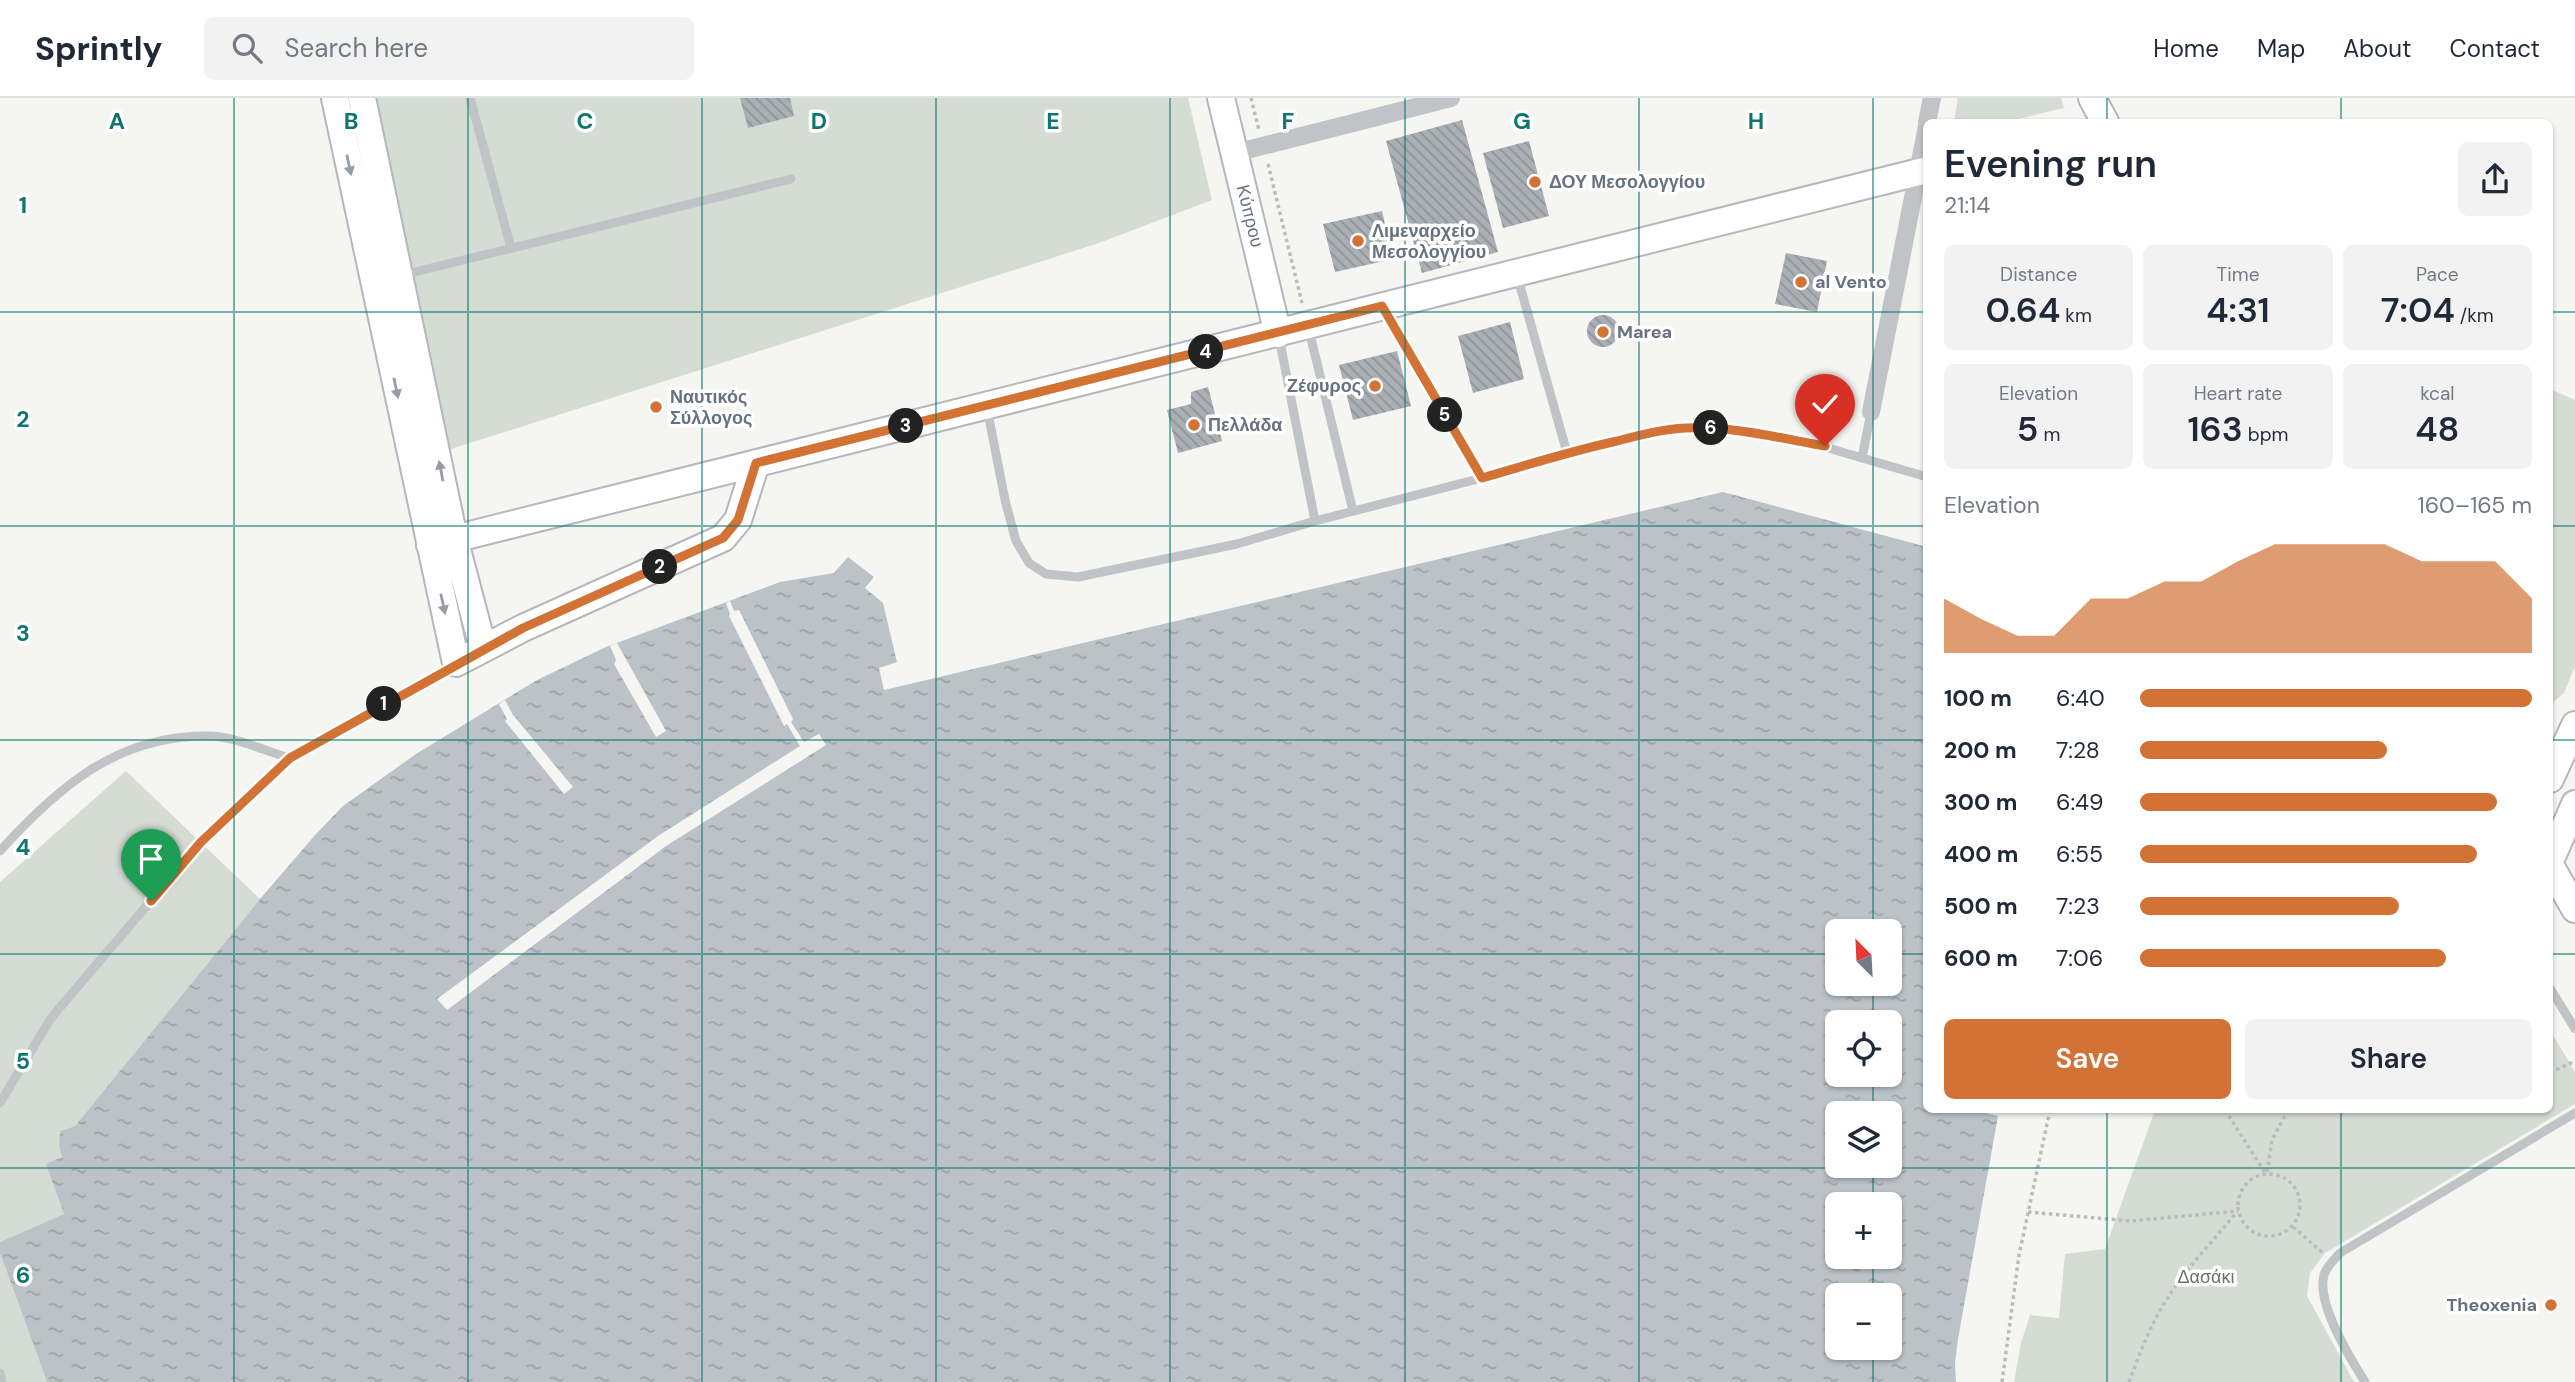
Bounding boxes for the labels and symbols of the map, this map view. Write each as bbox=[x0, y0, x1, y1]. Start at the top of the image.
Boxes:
text: A bbox=[109, 106, 125, 136]
text: B bbox=[344, 106, 358, 136]
text: C bbox=[577, 106, 593, 136]
text: D bbox=[811, 106, 827, 136]
text: E bbox=[1046, 106, 1060, 136]
text: F bbox=[1282, 106, 1295, 136]
text: G bbox=[1513, 106, 1531, 136]
text: H bbox=[1748, 106, 1764, 136]
one-way arrow bbox=[344, 154, 355, 176]
place label: ΔΟΥ Μεσολογγίου bbox=[1549, 170, 1705, 194]
marker: ΔΟΥ Μεσολογγίου bbox=[1527, 174, 1543, 190]
street label: Κύπρου bbox=[1231, 182, 1269, 250]
text: 1 bbox=[19, 190, 27, 220]
place label: Λιμεναρχείο Μεσολογγίου bbox=[1372, 219, 1486, 264]
marker: Λιμεναρχείο Μεσολογγίου bbox=[1350, 233, 1366, 249]
place label: al Vento bbox=[1815, 270, 1887, 294]
marker: al Vento bbox=[1793, 274, 1809, 290]
place label: Marea bbox=[1617, 320, 1672, 344]
marker: Marea bbox=[1595, 324, 1611, 340]
pin: 4 bbox=[1188, 334, 1224, 370]
place label: Ζέφυρος bbox=[1287, 374, 1361, 398]
pin bbox=[1795, 374, 1855, 446]
one-way arrow bbox=[390, 377, 401, 399]
marker: Ζέφυρος bbox=[1367, 378, 1383, 394]
place label: Ναυτικός Σύλλογος bbox=[670, 385, 752, 430]
pin: 5 bbox=[1428, 398, 1462, 432]
marker: Ναυτικός Σύλλογος bbox=[648, 399, 664, 415]
text: 2 bbox=[16, 404, 30, 434]
pin: 3 bbox=[888, 408, 923, 444]
pin: 6 bbox=[1694, 410, 1728, 446]
place label: Πελλάδα bbox=[1208, 413, 1282, 437]
marker: Πελλάδα bbox=[1186, 417, 1202, 433]
one-way arrow bbox=[435, 460, 446, 482]
pin: 2 bbox=[642, 550, 678, 584]
one-way arrow bbox=[437, 593, 448, 615]
text: 3 bbox=[16, 618, 30, 648]
pin: 1 bbox=[366, 686, 402, 722]
pin bbox=[121, 829, 181, 901]
text: 4 bbox=[16, 832, 31, 862]
north arrow bbox=[1825, 919, 1902, 996]
text: 5 bbox=[16, 1046, 30, 1076]
text: 6 bbox=[16, 1260, 30, 1290]
park label: Δασάκι bbox=[2178, 1265, 2234, 1289]
place label: Theoxenia bbox=[2447, 1293, 2537, 1317]
marker: Theoxenia bbox=[2543, 1297, 2559, 1313]

